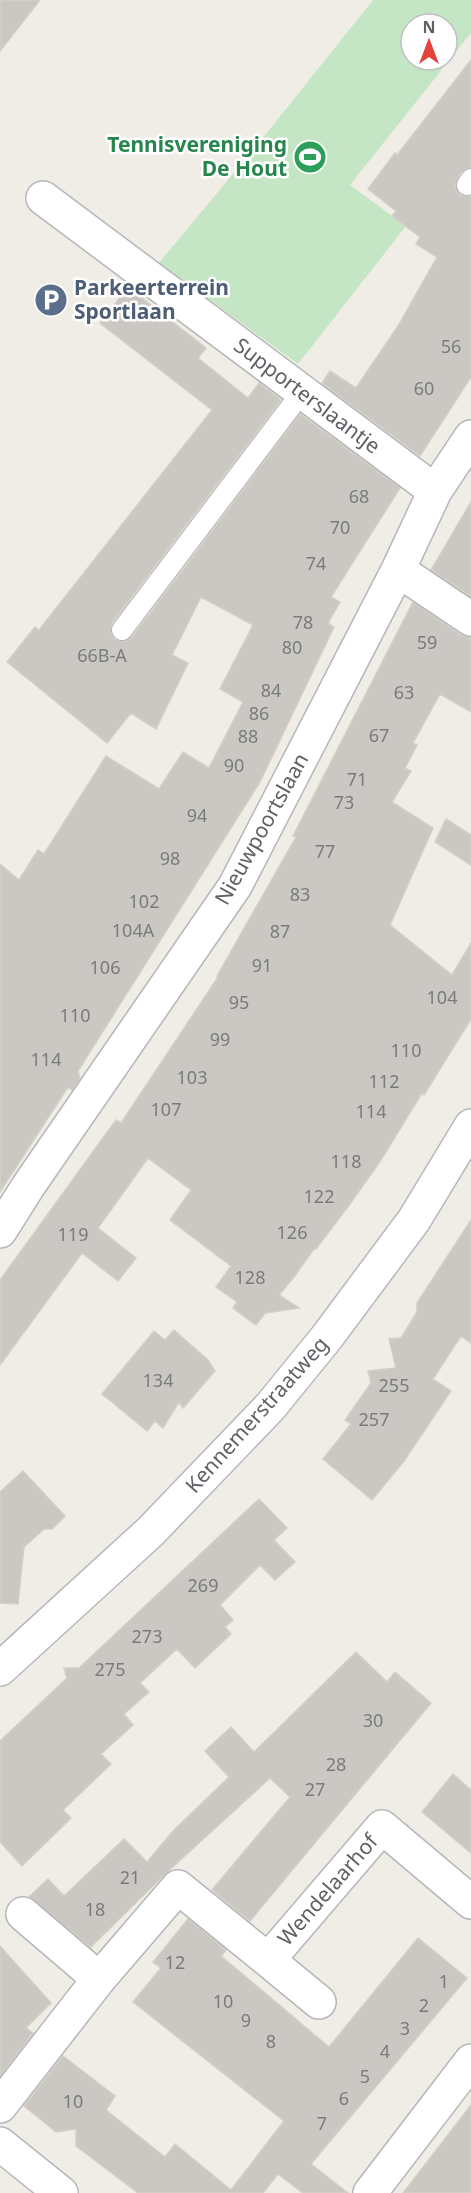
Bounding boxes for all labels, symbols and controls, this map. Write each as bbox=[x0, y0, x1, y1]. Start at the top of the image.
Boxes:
north arrow bbox=[399, 12, 459, 72]
text: N bbox=[422, 16, 436, 38]
place label: Tennisvereniging De Hout bbox=[107, 130, 287, 182]
sports icon: Tennisvereniging De Hout bbox=[292, 139, 328, 175]
place label: Parkeerterrein Sportlaan bbox=[74, 273, 229, 325]
parking icon: Parkeerterrein Sportlaan bbox=[33, 282, 69, 318]
street label: Supporterslaantje bbox=[229, 331, 387, 460]
house number: 56 bbox=[441, 334, 461, 358]
house number: 60 bbox=[414, 376, 434, 400]
house number: 68 bbox=[349, 484, 369, 508]
house number: 70 bbox=[330, 515, 350, 539]
house number: 74 bbox=[306, 551, 326, 575]
house number: 78 bbox=[293, 610, 313, 634]
house number: 59 bbox=[417, 630, 437, 654]
house number: 80 bbox=[282, 635, 302, 659]
house number: 66B-A bbox=[77, 643, 127, 667]
house number: 84 bbox=[261, 678, 281, 702]
house number: 63 bbox=[394, 680, 414, 704]
house number: 86 bbox=[249, 701, 269, 725]
house number: 67 bbox=[369, 723, 389, 747]
house number: 88 bbox=[238, 724, 258, 748]
street label: Nieuwpoortslaan bbox=[208, 748, 314, 909]
house number: 90 bbox=[224, 753, 244, 777]
house number: 71 bbox=[347, 767, 367, 791]
house number: 73 bbox=[334, 790, 354, 814]
house number: 94 bbox=[187, 803, 207, 827]
house number: 77 bbox=[315, 839, 335, 863]
house number: 98 bbox=[160, 846, 180, 870]
house number: 83 bbox=[290, 882, 310, 906]
house number: 102 bbox=[129, 889, 159, 913]
house number: 104A bbox=[112, 918, 155, 942]
house number: 87 bbox=[270, 919, 290, 943]
house number: 91 bbox=[252, 953, 272, 977]
house number: 106 bbox=[90, 955, 120, 979]
house number: 104 bbox=[427, 985, 457, 1009]
house number: 95 bbox=[229, 990, 249, 1014]
house number: 110 bbox=[60, 1003, 90, 1027]
house number: 99 bbox=[210, 1027, 230, 1051]
house number: 110 bbox=[391, 1038, 421, 1062]
house number: 114 bbox=[31, 1047, 61, 1071]
house number: 103 bbox=[177, 1065, 207, 1089]
house number: 112 bbox=[369, 1069, 399, 1093]
house number: 107 bbox=[151, 1097, 181, 1121]
house number: 114 bbox=[356, 1099, 386, 1123]
house number: 118 bbox=[331, 1149, 361, 1173]
house number: 122 bbox=[304, 1184, 334, 1208]
house number: 126 bbox=[277, 1220, 307, 1244]
house number: 119 bbox=[58, 1222, 88, 1246]
house number: 128 bbox=[235, 1265, 265, 1289]
street label: Kennemerstraatweg bbox=[179, 1330, 334, 1498]
house number: 134 bbox=[143, 1368, 173, 1392]
house number: 255 bbox=[379, 1373, 409, 1397]
house number: 257 bbox=[359, 1407, 389, 1431]
house number: 269 bbox=[188, 1573, 218, 1597]
house number: 273 bbox=[132, 1624, 162, 1648]
house number: 275 bbox=[95, 1657, 125, 1681]
house number: 30 bbox=[363, 1708, 383, 1732]
house number: 28 bbox=[326, 1752, 346, 1776]
house number: 27 bbox=[305, 1777, 325, 1801]
street label: Wendelaarhof bbox=[271, 1826, 385, 1951]
house number: 21 bbox=[120, 1865, 140, 1889]
house number: 18 bbox=[85, 1897, 105, 1921]
house number: 12 bbox=[165, 1950, 185, 1974]
house number: 1 bbox=[439, 1969, 449, 1993]
house number: 10 bbox=[213, 1989, 233, 2013]
house number: 2 bbox=[419, 1993, 429, 2017]
house number: 9 bbox=[241, 2008, 251, 2032]
house number: 3 bbox=[400, 2016, 410, 2040]
house number: 8 bbox=[266, 2029, 276, 2053]
house number: 4 bbox=[380, 2039, 390, 2063]
house number: 5 bbox=[360, 2064, 370, 2088]
house number: 6 bbox=[339, 2086, 349, 2110]
house number: 10 bbox=[63, 2089, 83, 2113]
house number: 7 bbox=[317, 2111, 327, 2135]

